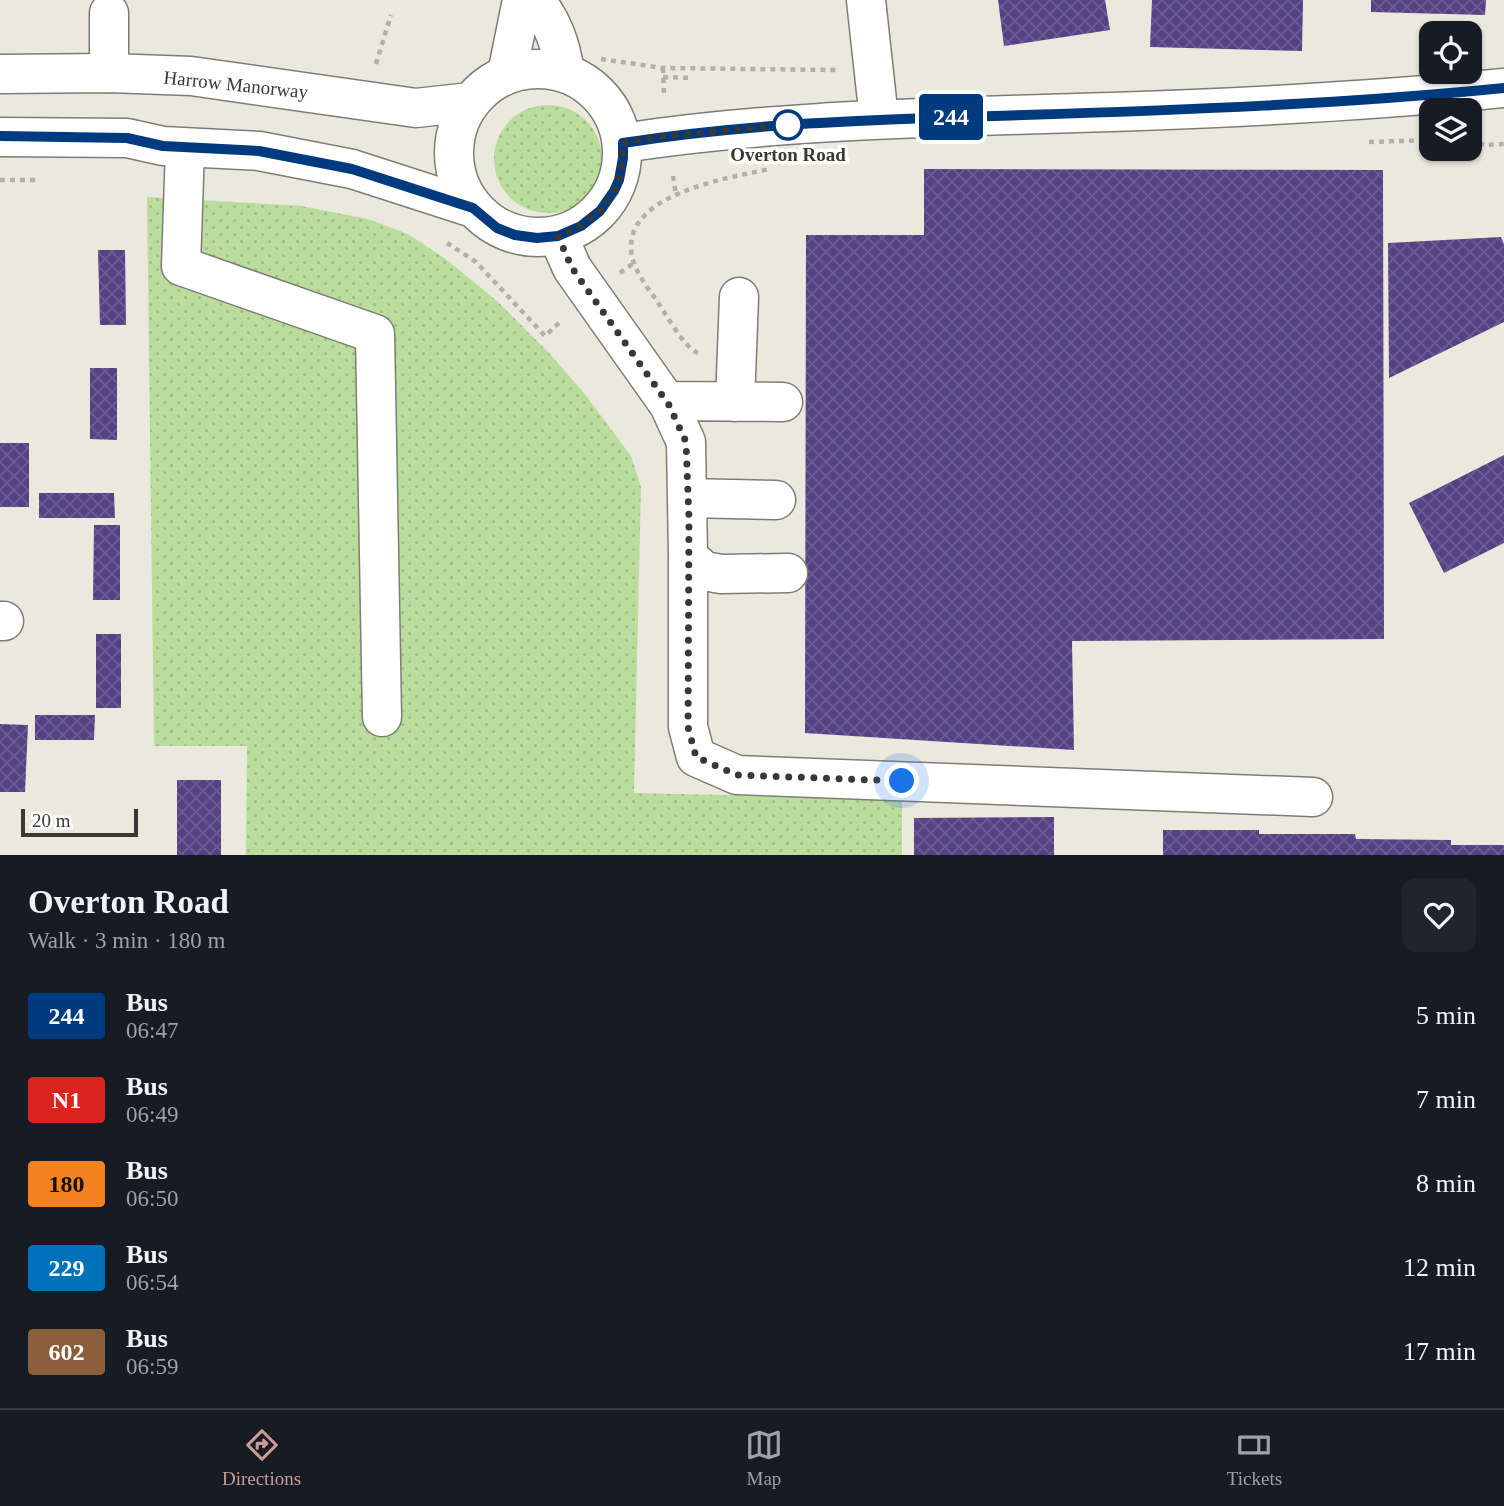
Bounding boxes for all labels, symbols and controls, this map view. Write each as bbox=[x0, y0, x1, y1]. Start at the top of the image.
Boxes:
map controls bbox=[1419, 21, 1482, 161]
button: locate bbox=[1419, 21, 1482, 84]
street label: Harrow Manorway bbox=[163, 66, 310, 103]
line badge: 244 bbox=[911, 94, 991, 140]
button: layers bbox=[1419, 98, 1482, 161]
text: 244 bbox=[933, 104, 969, 130]
marker: Overton Road bbox=[773, 110, 803, 140]
place label: Overton Road bbox=[730, 144, 846, 165]
your location bbox=[884, 763, 919, 798]
scale bar bbox=[21, 806, 138, 838]
text: 20 m bbox=[32, 810, 71, 831]
button: heart bbox=[1402, 878, 1476, 952]
text: Overton Road bbox=[28, 884, 229, 920]
text: Walk · 3 min · 180 m bbox=[28, 928, 225, 953]
text: Bus bbox=[126, 988, 168, 1017]
text: 5 min bbox=[1416, 1001, 1476, 1030]
text: 244 bbox=[49, 1003, 85, 1029]
text: 06:47 bbox=[126, 1018, 178, 1043]
text: Bus bbox=[126, 1072, 168, 1101]
text: 7 min bbox=[1416, 1085, 1476, 1114]
text: N1 bbox=[52, 1087, 81, 1113]
text: 06:49 bbox=[126, 1102, 178, 1127]
text: Bus bbox=[126, 1156, 168, 1185]
text: 8 min bbox=[1416, 1169, 1476, 1198]
text: 180 bbox=[49, 1171, 85, 1197]
text: 06:50 bbox=[126, 1186, 178, 1211]
text: Bus bbox=[126, 1240, 168, 1269]
text: 12 min bbox=[1403, 1253, 1476, 1282]
text: 229 bbox=[49, 1255, 85, 1281]
text: 06:54 bbox=[126, 1270, 178, 1295]
text: Bus bbox=[126, 1324, 168, 1353]
text: 17 min bbox=[1403, 1337, 1476, 1366]
text: 602 bbox=[49, 1339, 85, 1365]
text: 06:59 bbox=[126, 1354, 178, 1379]
tab: Directions bbox=[222, 1426, 301, 1490]
tab: Map bbox=[745, 1426, 783, 1490]
tab: Tickets bbox=[1227, 1426, 1282, 1490]

